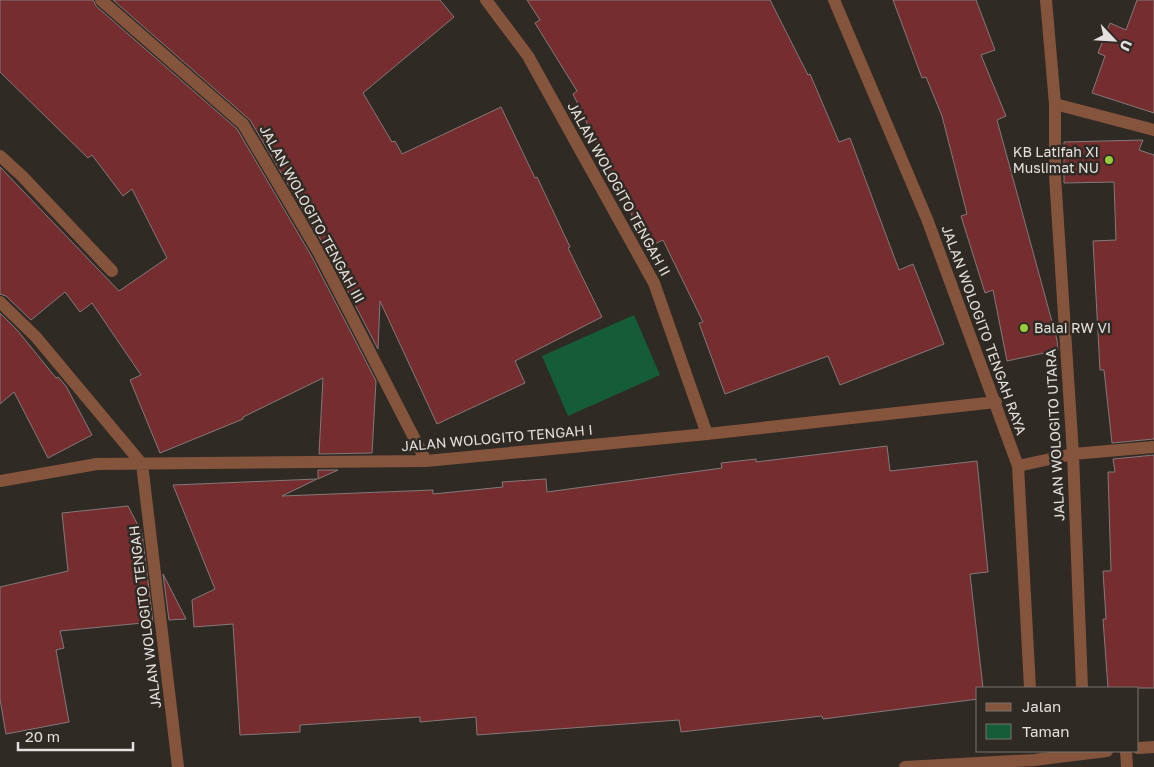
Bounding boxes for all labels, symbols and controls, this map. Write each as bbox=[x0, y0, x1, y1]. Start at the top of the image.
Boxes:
north arrow bbox=[1089, 15, 1139, 65]
text: U bbox=[1116, 37, 1136, 54]
street label: JALAN WOLOGITO TENGAH II bbox=[564, 99, 674, 279]
street label: JALAN WOLOGITO TENGAH III bbox=[256, 122, 369, 306]
place label: KB Latifah XI Muslimat NU bbox=[1013, 143, 1099, 176]
marker: KB Latifah XI Muslimat NU bbox=[1103, 154, 1115, 166]
street label: JALAN WOLOGITO TENGAH RAYA bbox=[939, 223, 1031, 438]
place label: Balai RW VI bbox=[1034, 319, 1111, 336]
marker: Balai RW VI bbox=[1018, 322, 1030, 334]
street label: JALAN WOLOGITO UTARA bbox=[1041, 348, 1068, 522]
street label: JALAN WOLOGITO TENGAH I bbox=[401, 421, 593, 454]
street label: JALAN WOLOGITO TENGAH bbox=[125, 525, 164, 709]
legend bbox=[976, 687, 1139, 752]
text: Jalan bbox=[1022, 697, 1061, 715]
scale bar bbox=[18, 720, 132, 752]
text: Taman bbox=[1022, 722, 1069, 740]
text: 20 m bbox=[25, 727, 60, 745]

